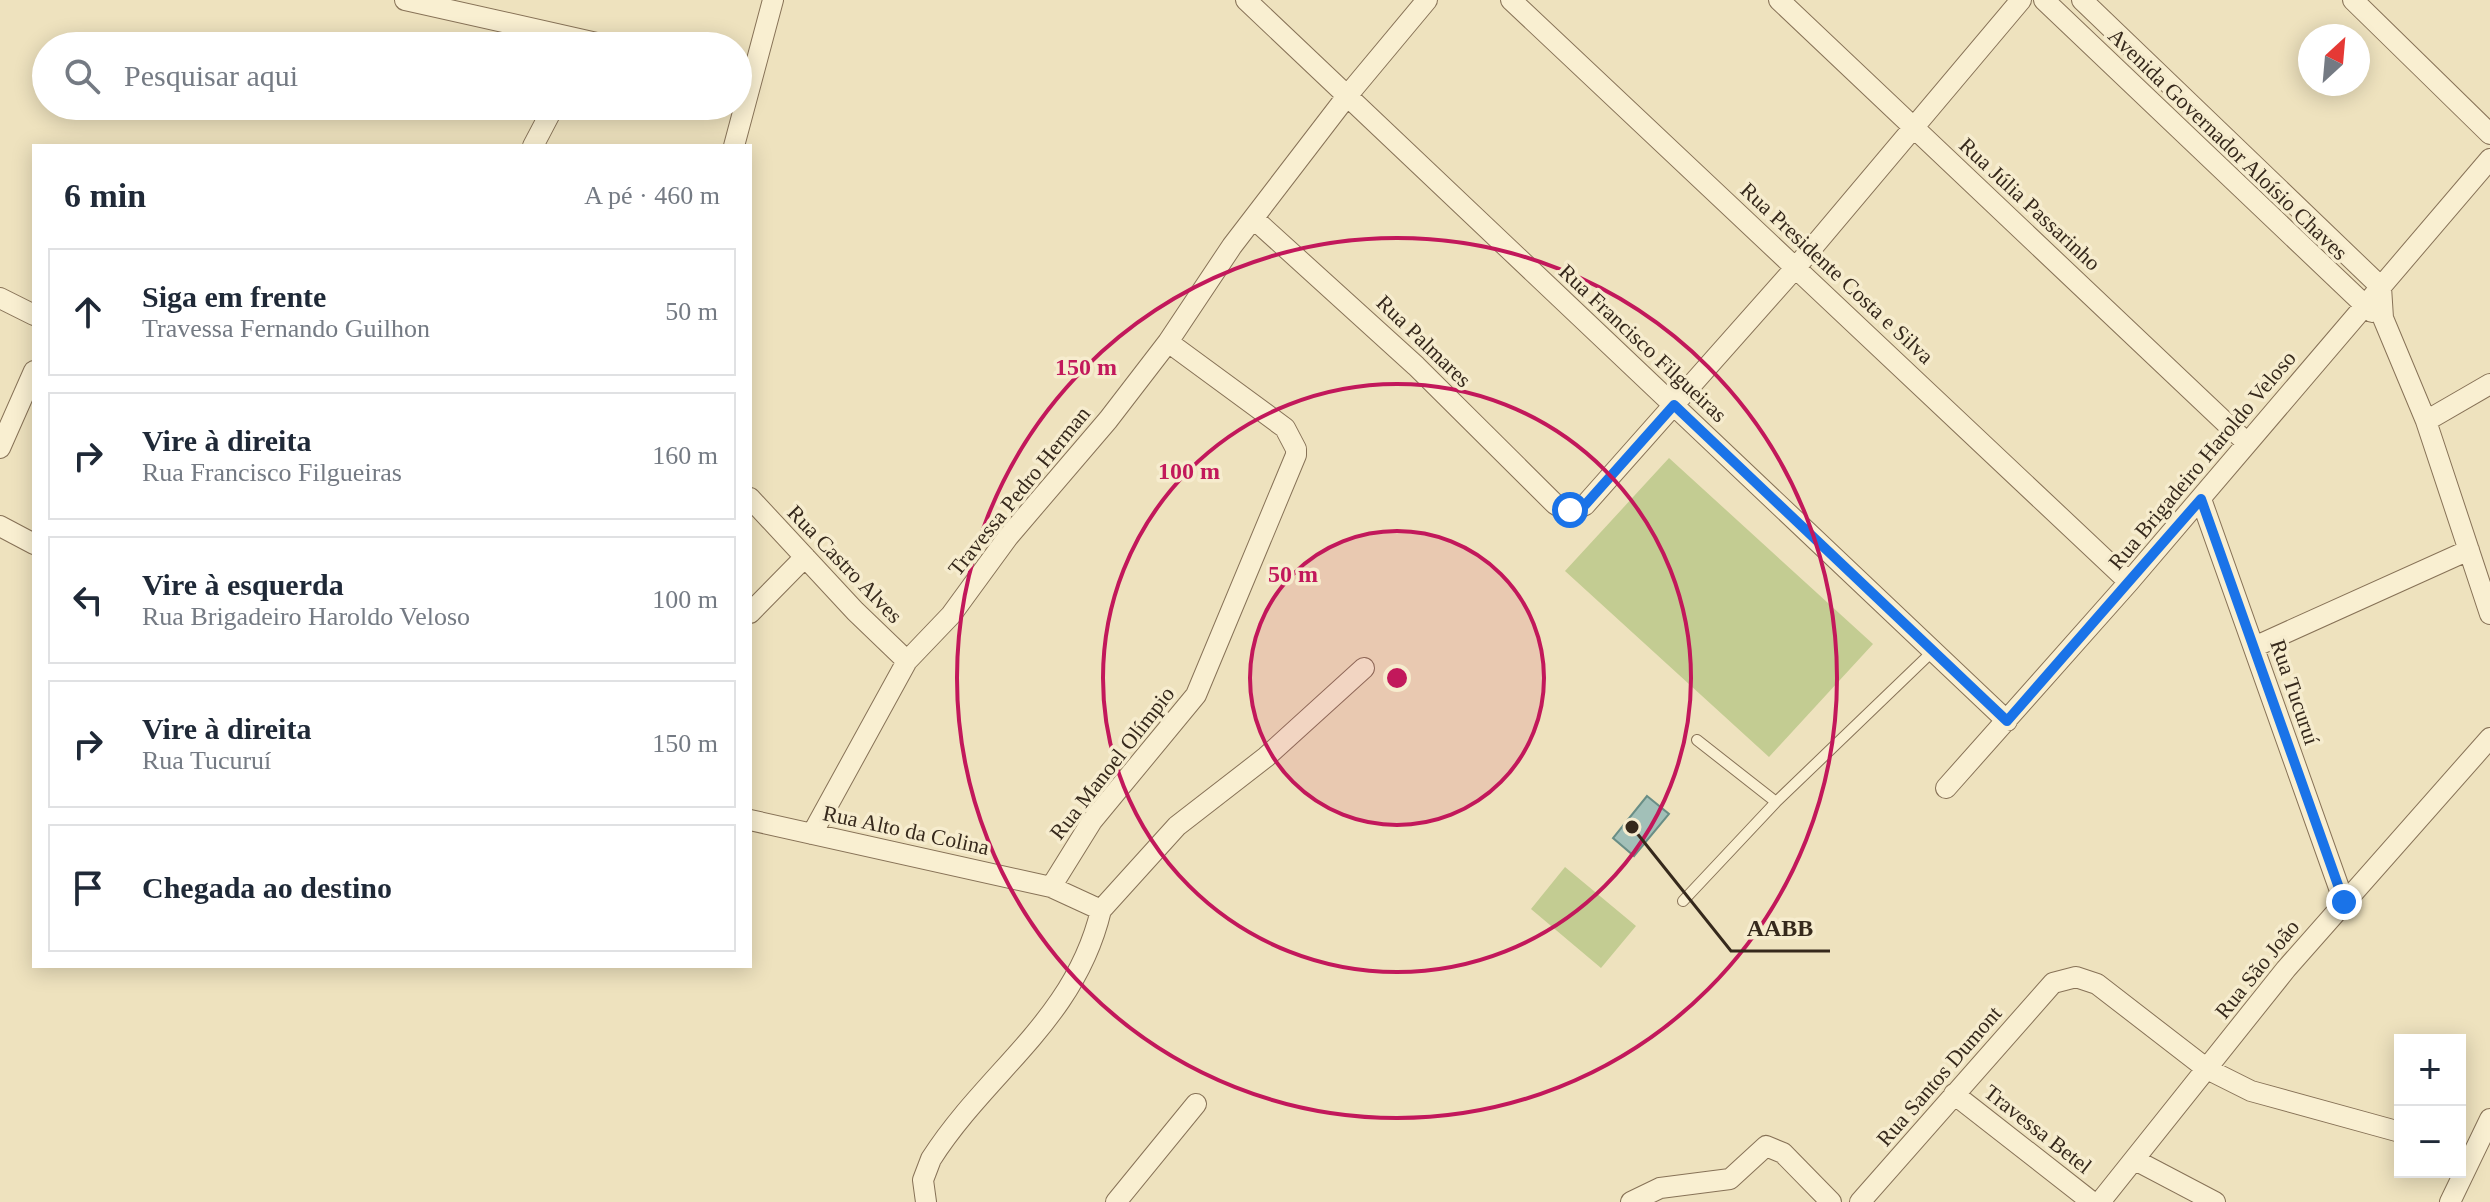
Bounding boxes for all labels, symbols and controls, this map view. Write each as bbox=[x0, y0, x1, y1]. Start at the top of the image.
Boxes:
street label: Avenida Governador Aloísio Chaves bbox=[2103, 23, 2353, 265]
north arrow bbox=[2298, 24, 2370, 96]
search box bbox=[32, 32, 752, 120]
icon: search bbox=[60, 54, 104, 98]
text: Pesquisar aqui bbox=[124, 59, 298, 92]
street label: Rua Júlia Passarinho bbox=[1954, 132, 2106, 276]
text: 6 min bbox=[64, 177, 146, 214]
street label: Rua Presidente Costa e Silva bbox=[1736, 177, 1939, 369]
text: A pé · 460 m bbox=[584, 181, 720, 210]
street label: Rua Francisco Filgueiras bbox=[1554, 259, 1732, 427]
text: Siga em frente bbox=[142, 280, 326, 313]
icon: ahead bbox=[66, 290, 110, 334]
street label: Rua Palmares bbox=[1372, 290, 1476, 392]
text: 50 m bbox=[665, 297, 718, 326]
text: Travessa Fernando Guilhon bbox=[142, 314, 430, 343]
street label: Rua Brigadeiro Haroldo Veloso bbox=[2103, 346, 2301, 574]
text: 150 m bbox=[1055, 354, 1117, 380]
street label: Travessa Pedro Herman bbox=[943, 401, 1095, 581]
text: Vire à direita bbox=[142, 424, 311, 457]
icon: right bbox=[66, 434, 110, 478]
text: 160 m bbox=[652, 441, 718, 470]
text: Rua Francisco Filgueiras bbox=[142, 458, 402, 487]
text: 100 m bbox=[1158, 458, 1220, 484]
route start bbox=[1552, 492, 1588, 528]
street label: Rua Castro Alves bbox=[783, 500, 907, 628]
text: 50 m bbox=[1268, 561, 1318, 587]
text: Vire à esquerda bbox=[142, 568, 344, 601]
icon: left bbox=[66, 578, 110, 622]
text: 100 m bbox=[652, 585, 718, 614]
text: Rua Brigadeiro Haroldo Veloso bbox=[142, 602, 470, 631]
street label: Rua Tucuruí bbox=[2265, 636, 2325, 748]
centre of rings bbox=[1383, 664, 1411, 692]
street label: Rua Manoel Olímpio bbox=[1045, 682, 1179, 844]
text: Vire à direita bbox=[142, 712, 311, 745]
icon: right bbox=[66, 722, 110, 766]
text: 150 m bbox=[652, 729, 718, 758]
text: Rua Tucuruí bbox=[142, 746, 271, 775]
street label: Rua Alto da Colina bbox=[821, 800, 992, 860]
icon: arrive bbox=[66, 866, 110, 910]
text: Chegada ao destino bbox=[142, 871, 392, 904]
route end bbox=[2326, 884, 2362, 920]
callout: AABB bbox=[1731, 903, 1830, 951]
text: AABB bbox=[1747, 915, 1813, 941]
street label: Rua São João bbox=[2210, 915, 2304, 1023]
street label: Rua Santos Dumont bbox=[1871, 1001, 2007, 1151]
map controls bbox=[2394, 1034, 2466, 1178]
button: + bbox=[2394, 1034, 2466, 1106]
street label: Travessa Betel bbox=[1979, 1079, 2097, 1179]
button: − bbox=[2394, 1106, 2466, 1178]

